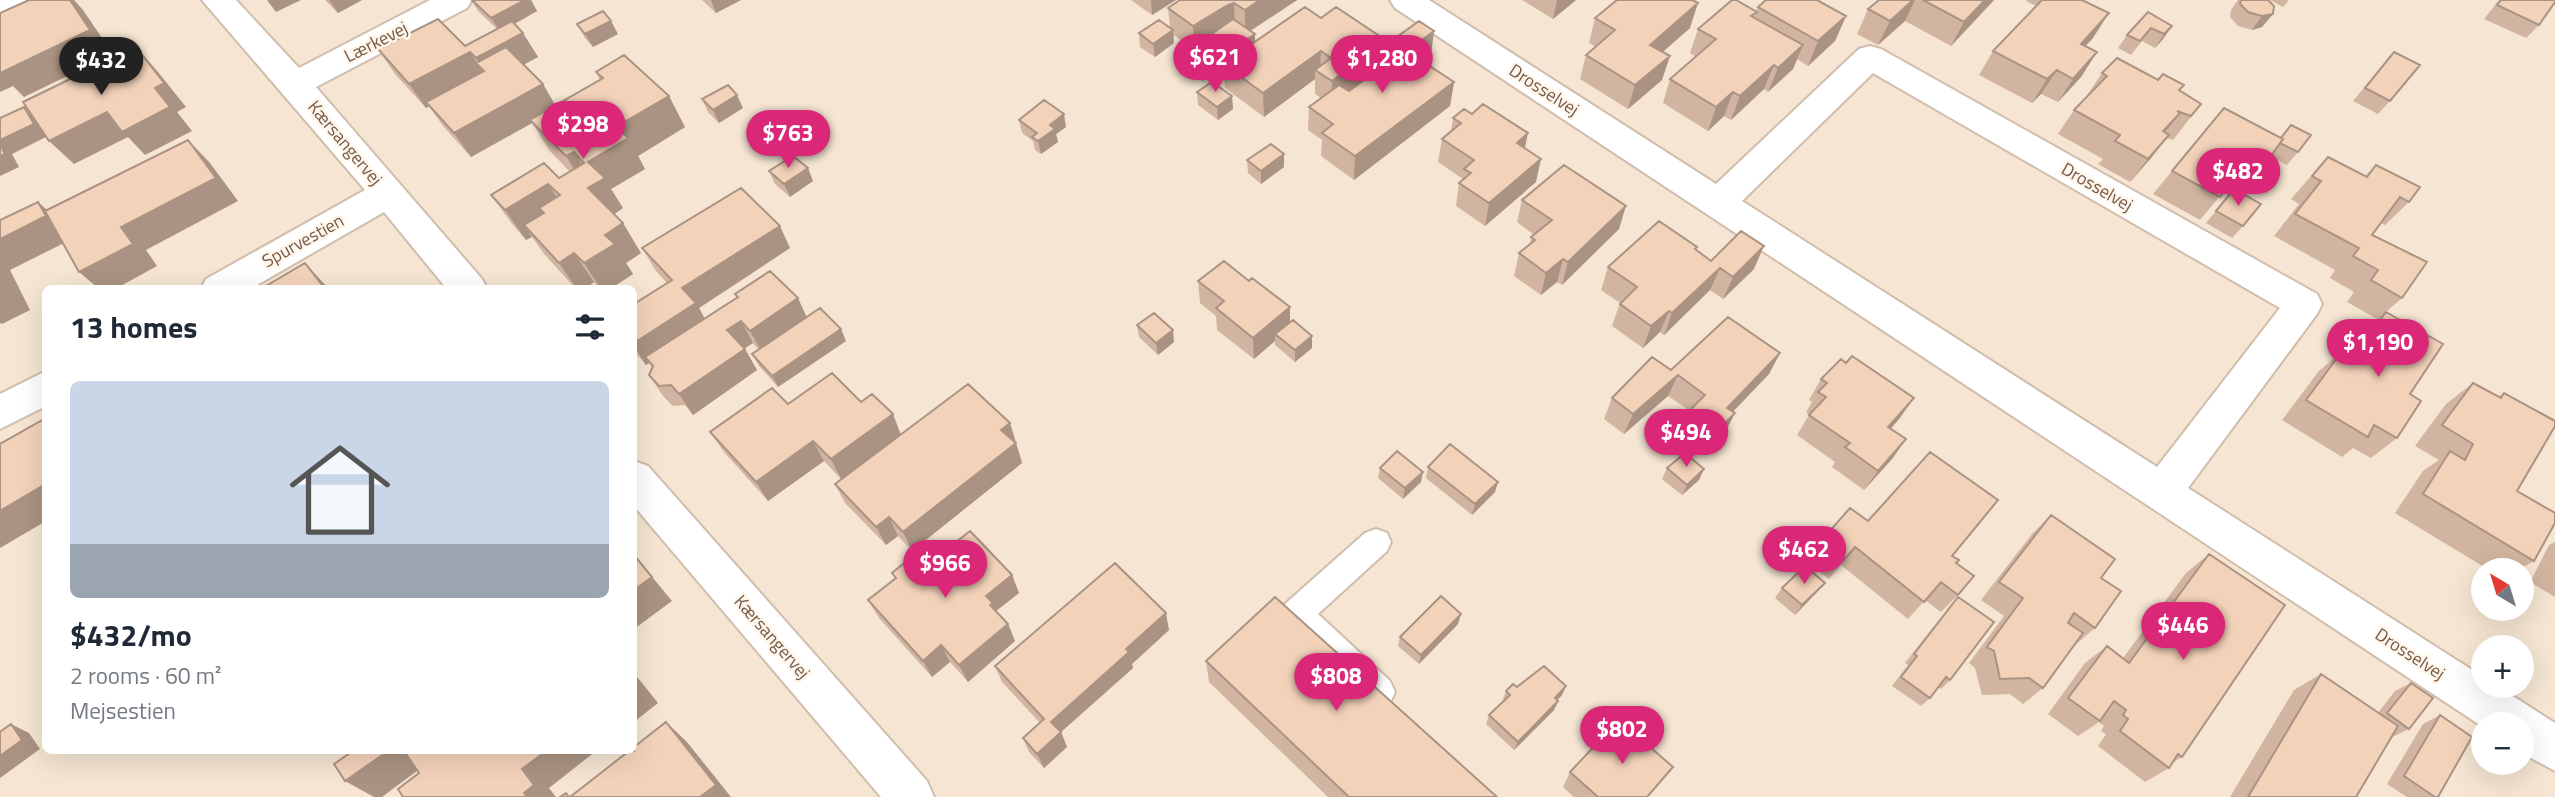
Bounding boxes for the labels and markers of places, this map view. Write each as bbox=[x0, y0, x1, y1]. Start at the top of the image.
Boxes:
pin: $621 bbox=[1174, 34, 1256, 94]
pin: $1,280 bbox=[1325, 36, 1439, 95]
pin: $432 bbox=[60, 38, 142, 97]
pin: $298 bbox=[542, 102, 624, 161]
pin: $763 bbox=[747, 110, 829, 170]
pin: $482 bbox=[2197, 148, 2279, 208]
pin: $1,190 bbox=[2321, 320, 2435, 379]
pin: $494 bbox=[1645, 410, 1727, 469]
pin: $462 bbox=[1763, 526, 1845, 586]
pin: $966 bbox=[904, 540, 986, 600]
pin: $446 bbox=[2142, 602, 2224, 662]
pin: $808 bbox=[1295, 654, 1377, 713]
pin: $802 bbox=[1581, 706, 1663, 766]

